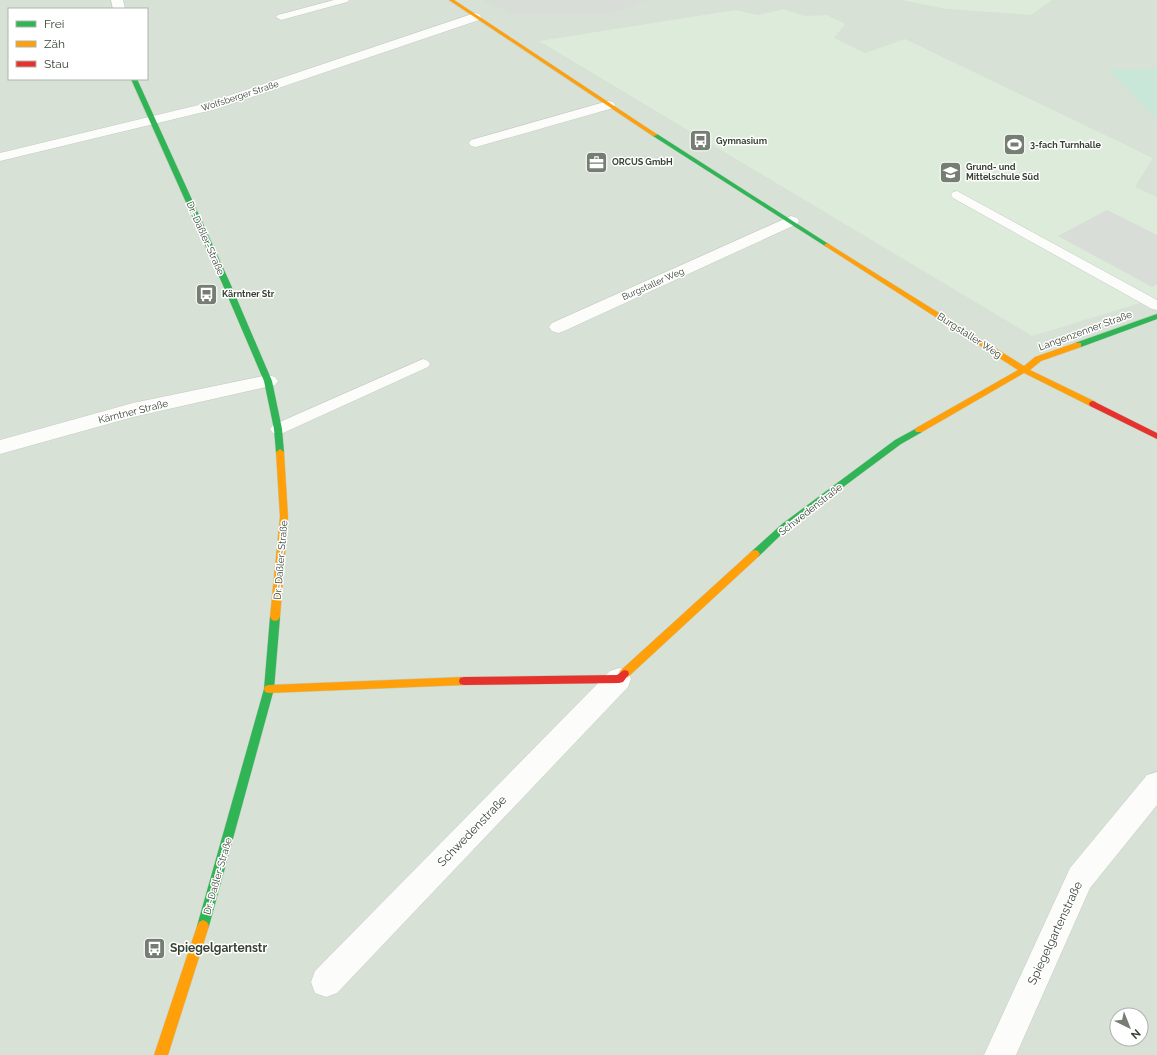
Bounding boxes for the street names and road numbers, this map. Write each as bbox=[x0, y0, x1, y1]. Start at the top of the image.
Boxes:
street label: Wolfsberger Straße bbox=[200, 79, 281, 113]
street label: Dr.-Daßler-Straße bbox=[184, 200, 227, 277]
street label: Burgstaller Weg bbox=[620, 266, 686, 302]
street label: Langenzenner Straße bbox=[1037, 308, 1134, 353]
street label: Burgstaller Weg bbox=[936, 311, 1004, 360]
street label: Kärntner Straße bbox=[97, 397, 169, 425]
street label: Schwedenstraße bbox=[776, 481, 844, 538]
street label: Dr.-Daßler-Straße bbox=[272, 520, 289, 600]
street label: Schwedenstraße bbox=[435, 793, 509, 869]
street label: Dr.-Daßler-Straße bbox=[201, 836, 234, 916]
street label: Spiegelgartenstraße bbox=[1025, 879, 1085, 987]

